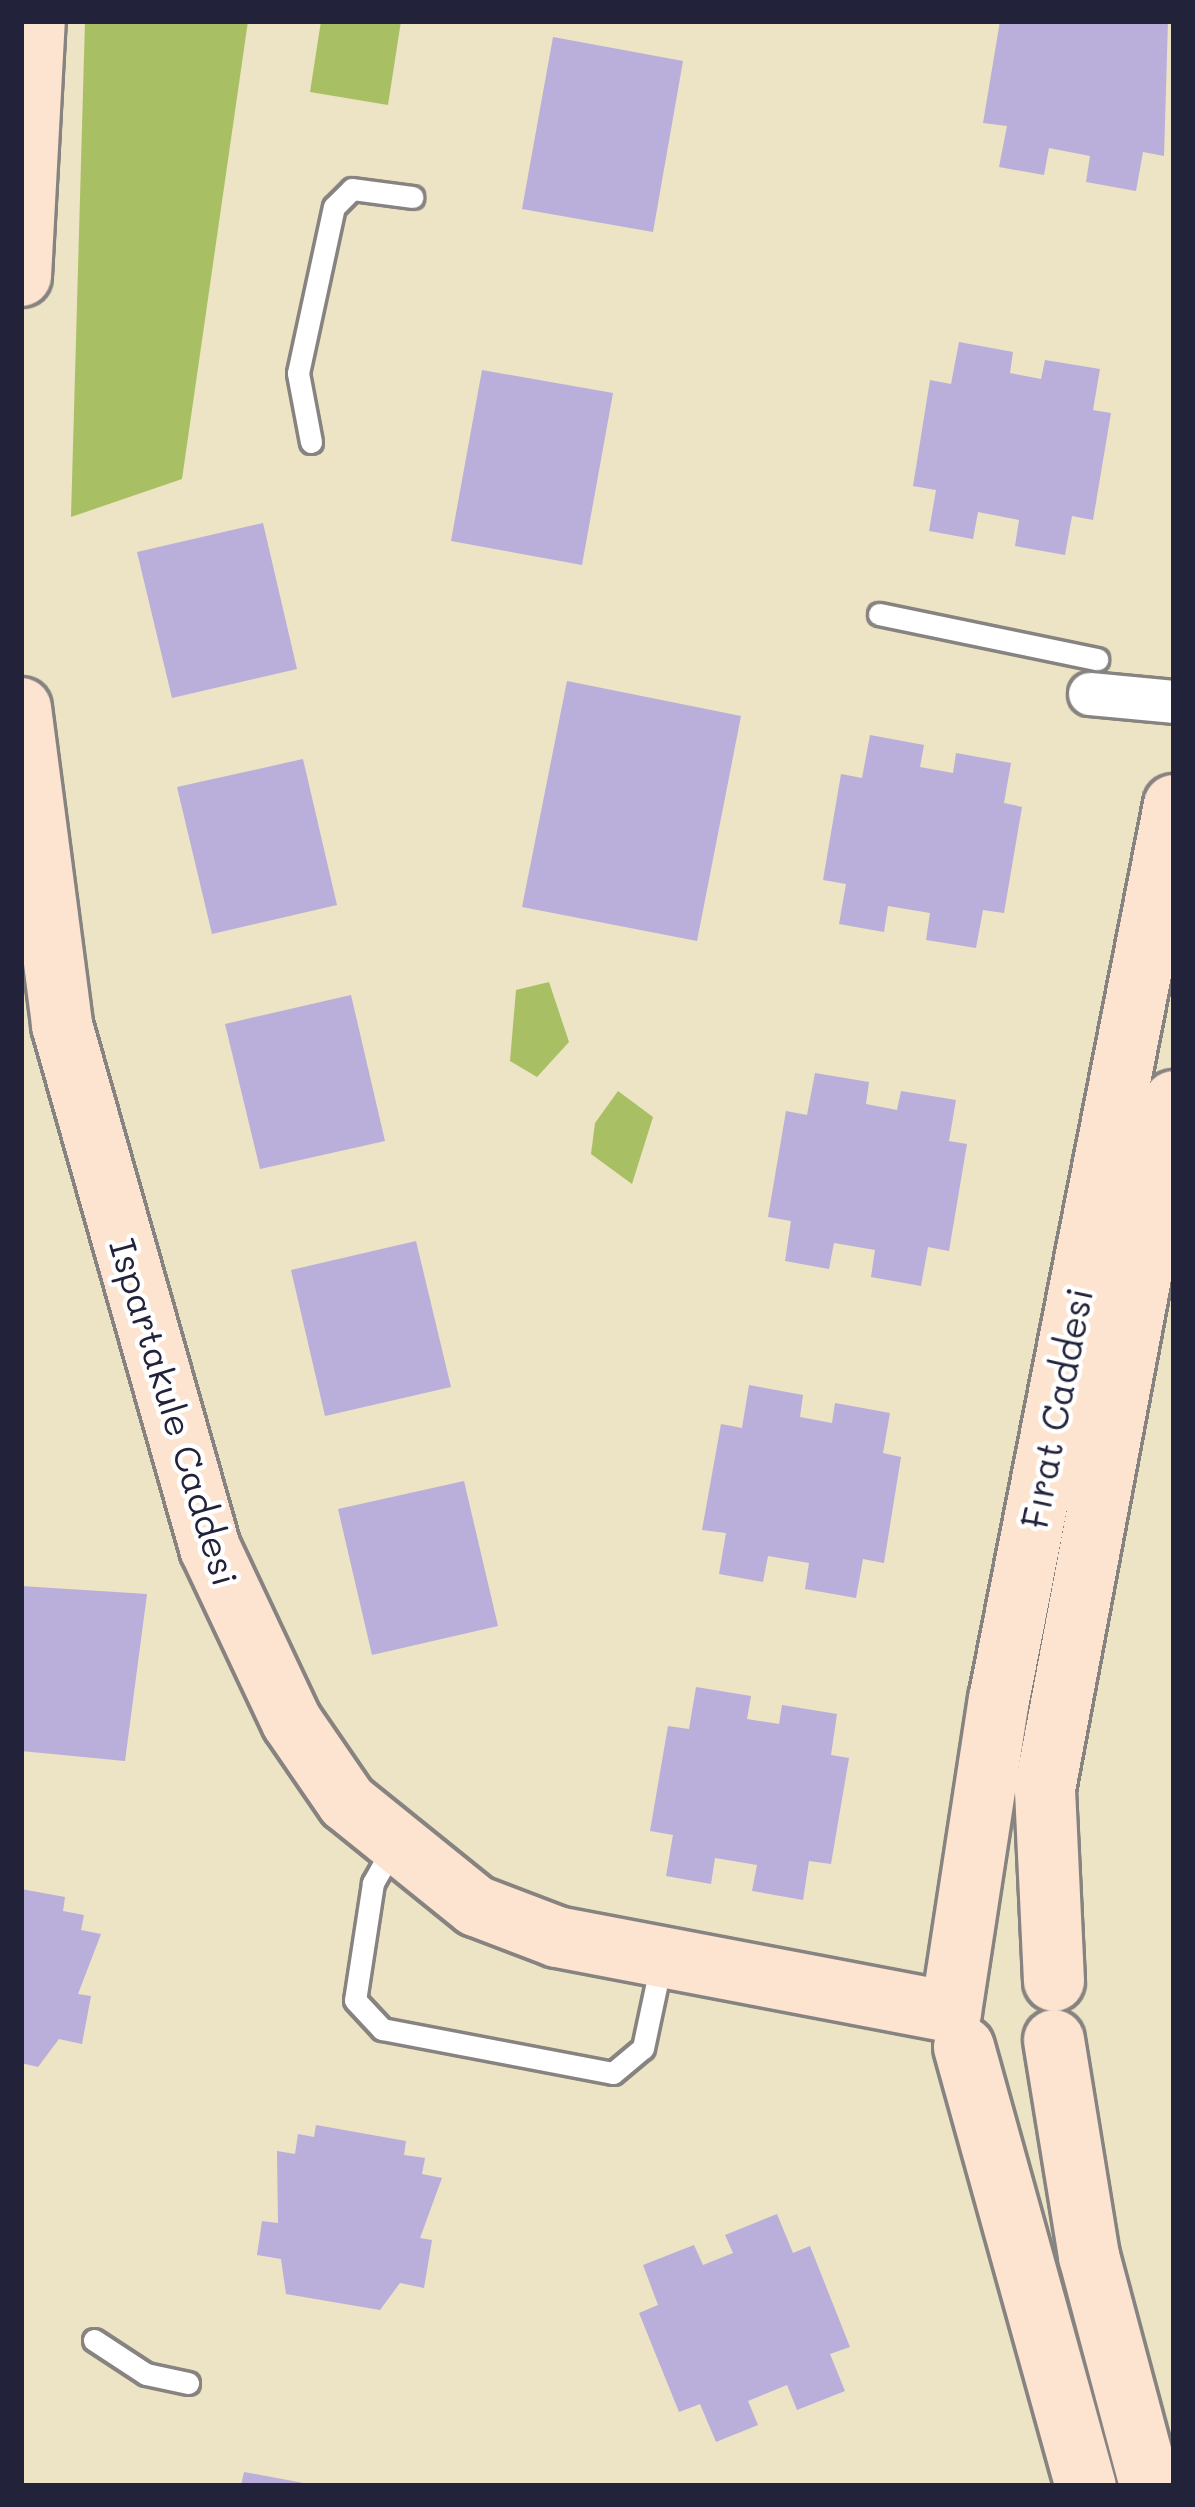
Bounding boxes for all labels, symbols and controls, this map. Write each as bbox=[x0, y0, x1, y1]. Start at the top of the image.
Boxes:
street label: Ispartakule Caddesi bbox=[102, 1233, 248, 1591]
street label: Fırat Caddesi bbox=[1012, 1284, 1100, 1532]

